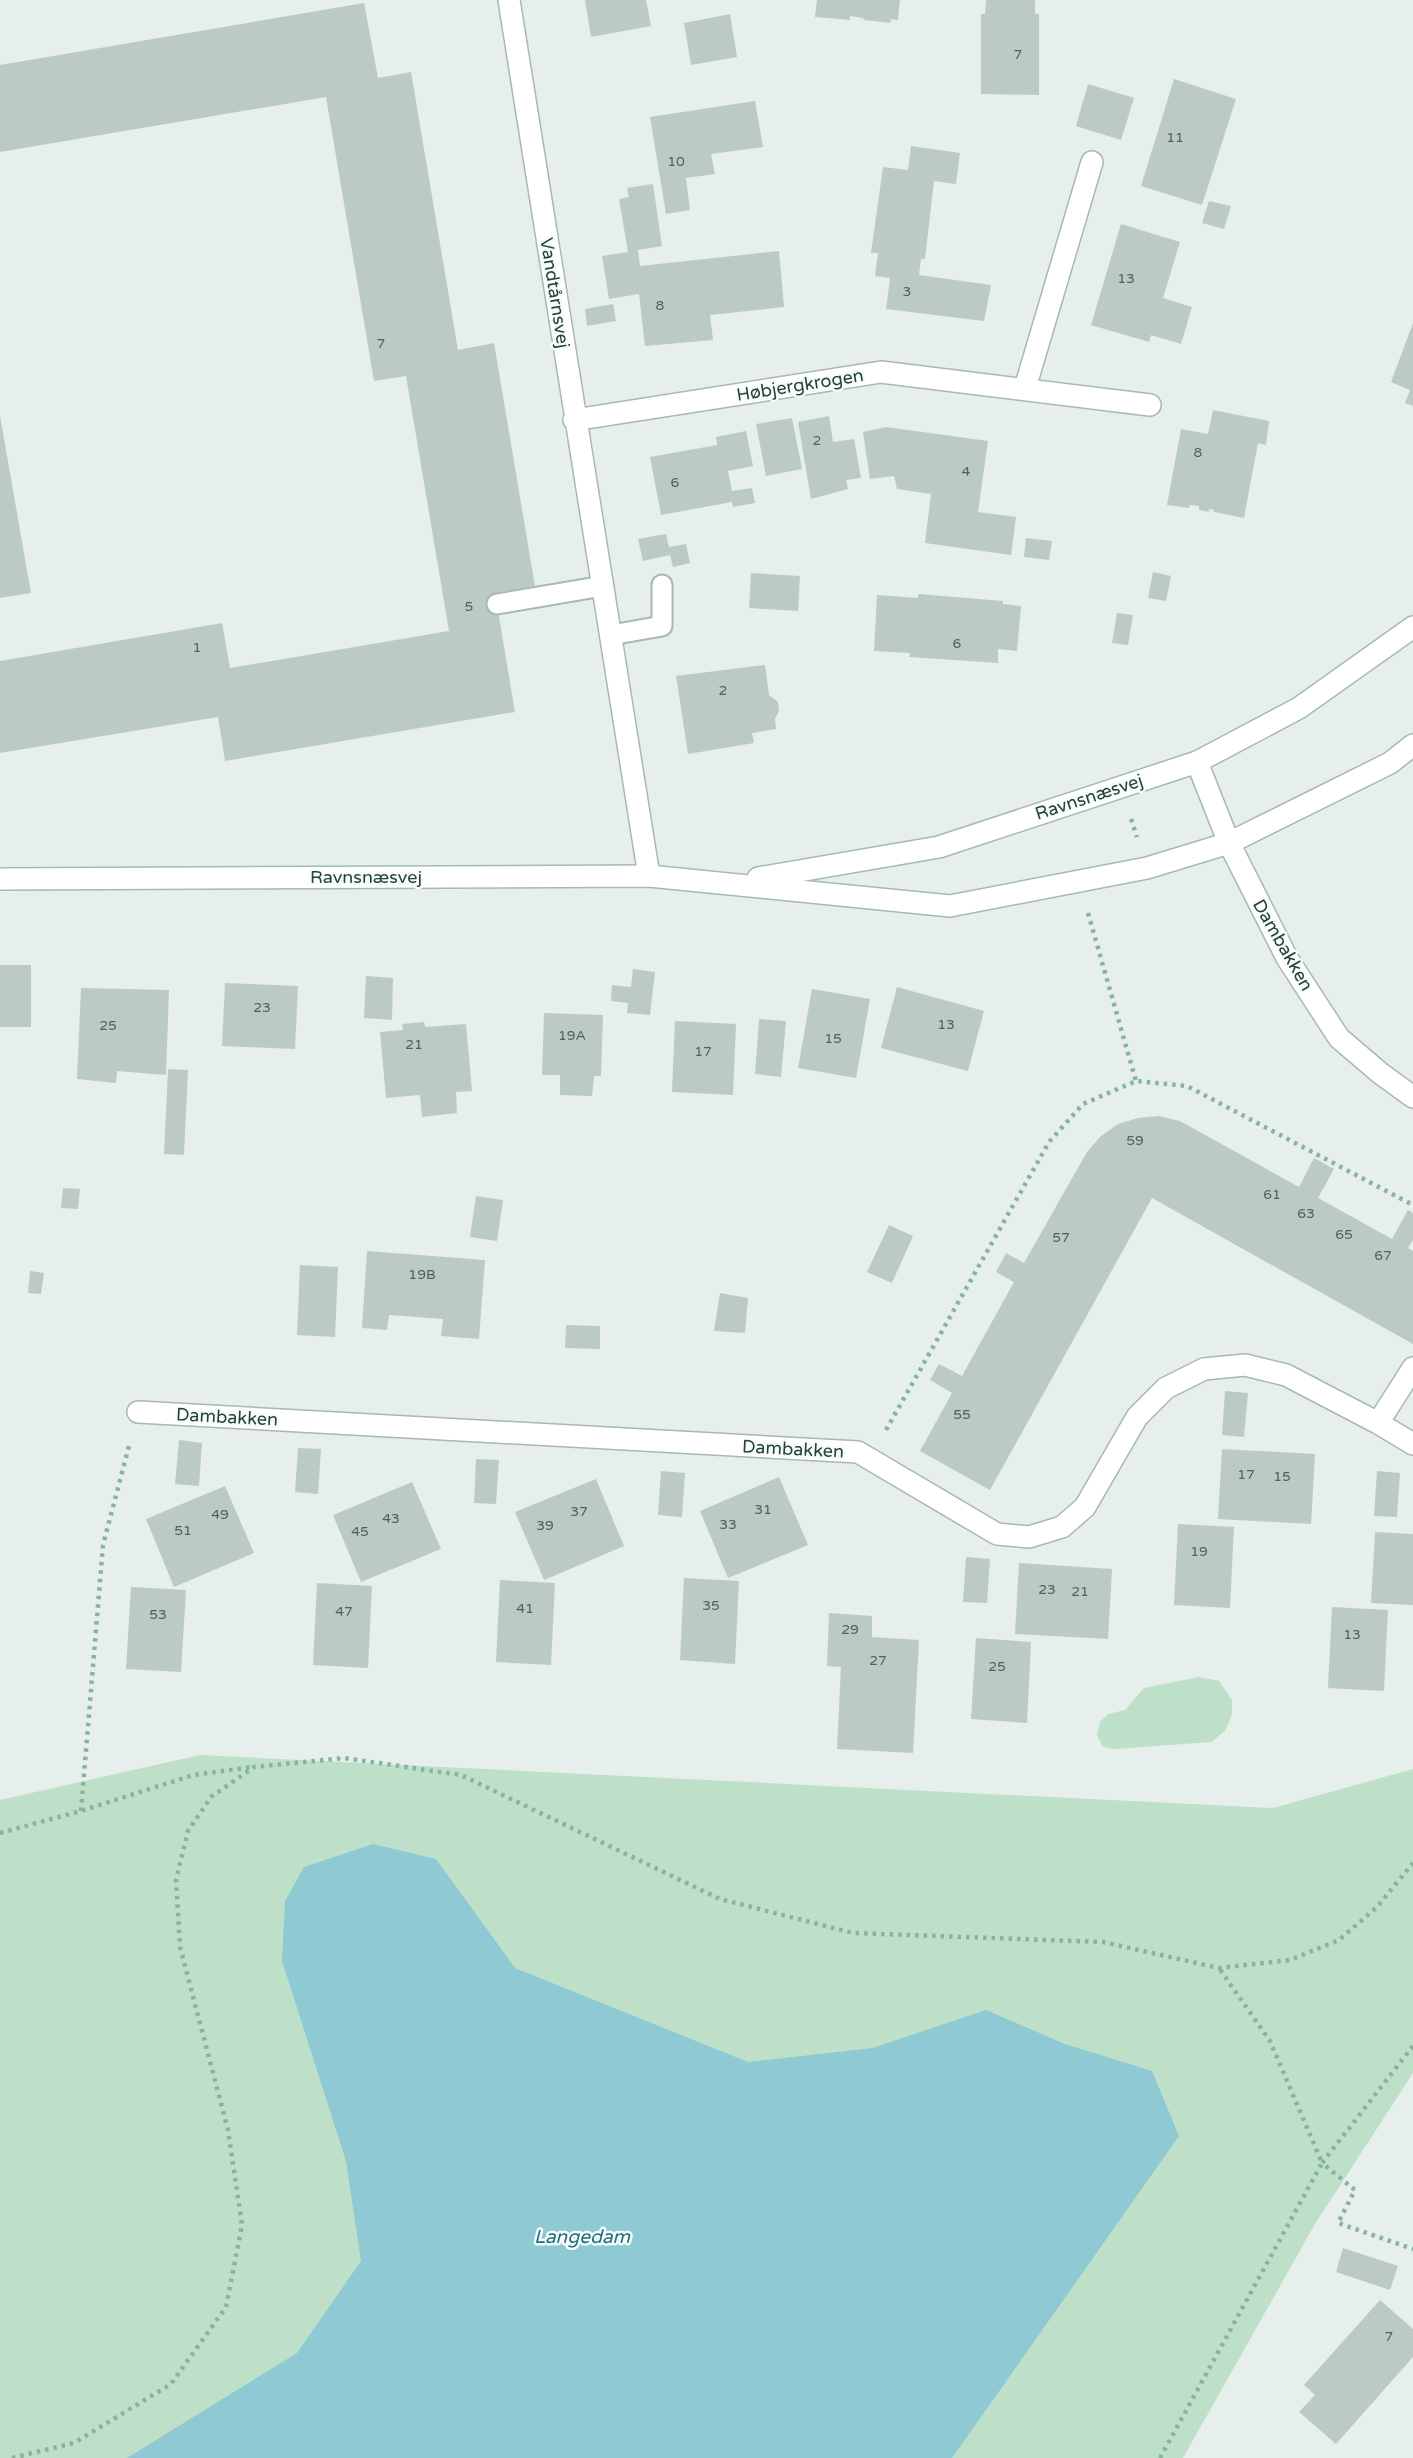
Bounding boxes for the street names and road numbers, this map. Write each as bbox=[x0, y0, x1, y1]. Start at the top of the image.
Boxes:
street label: Vandtårnsvej bbox=[535, 236, 575, 350]
street label: Høbjergkrogen bbox=[735, 364, 865, 406]
street label: Ravnsnæsvej bbox=[1032, 769, 1146, 825]
street label: Ravnsnæsvej bbox=[310, 866, 422, 888]
street label: Dambakken bbox=[1248, 895, 1318, 995]
street label: Dambakken bbox=[175, 1403, 279, 1431]
street label: Dambakken bbox=[741, 1435, 845, 1463]

